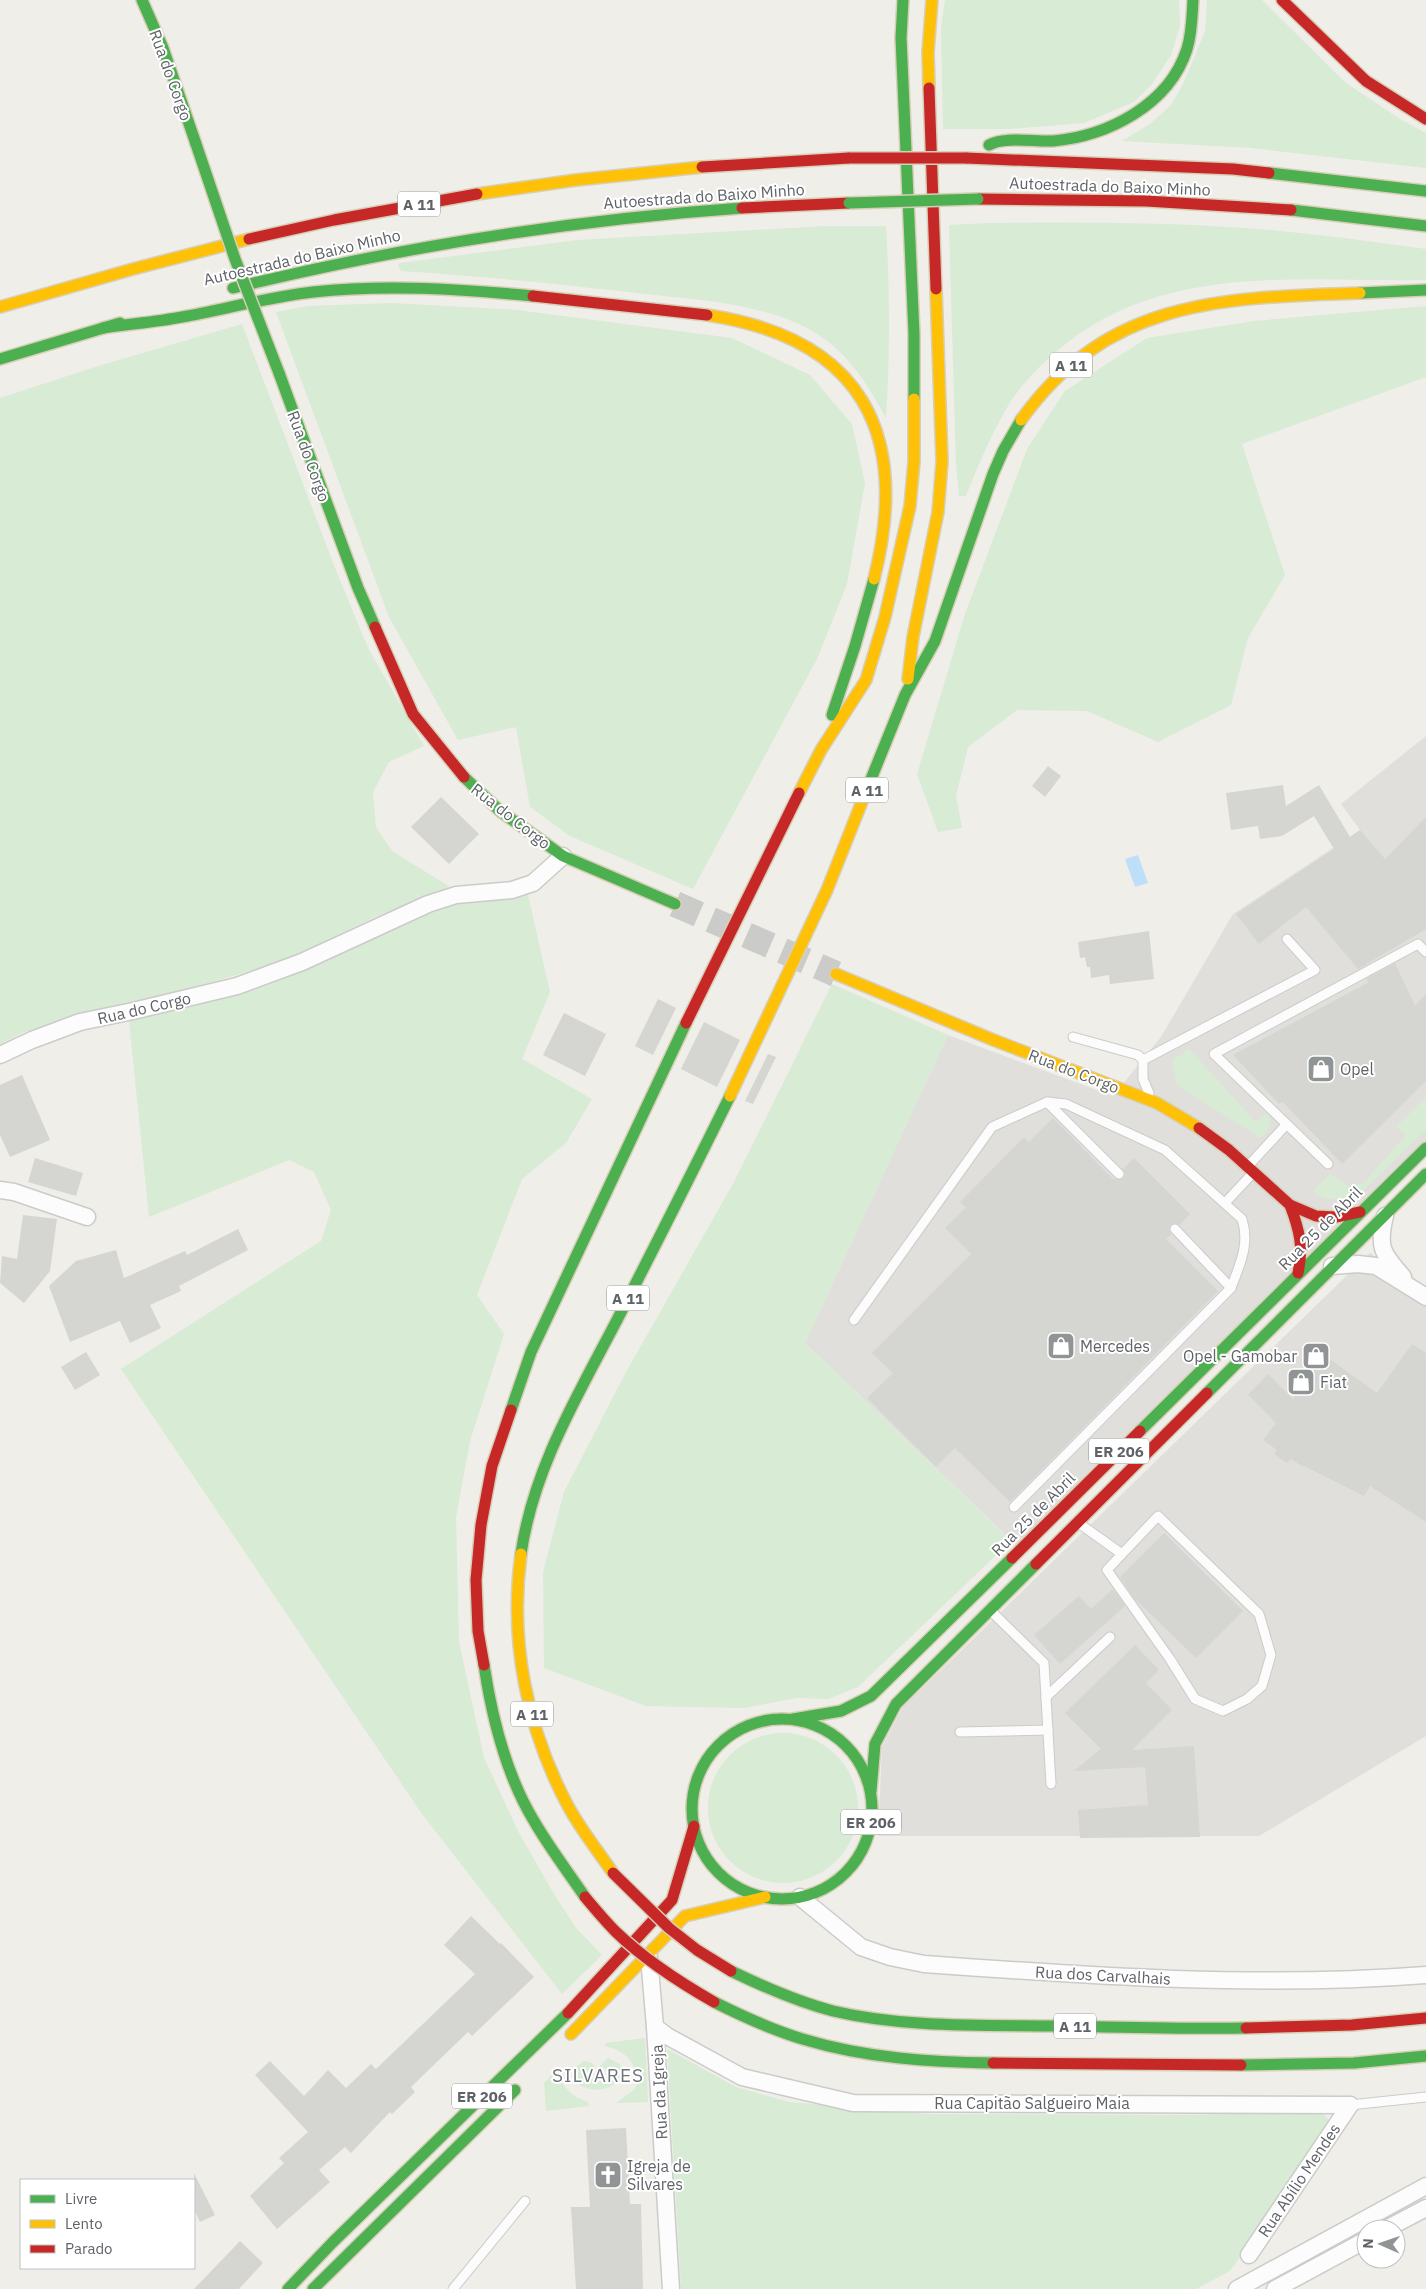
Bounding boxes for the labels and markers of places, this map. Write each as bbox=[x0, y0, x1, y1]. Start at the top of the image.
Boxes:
shop icon: Opel bbox=[1306, 1054, 1336, 1084]
place label: Opel bbox=[1340, 1059, 1374, 1079]
shop icon: Mercedes bbox=[1046, 1331, 1076, 1361]
place label: Mercedes bbox=[1080, 1336, 1150, 1356]
shop icon: Opel - Gamobar bbox=[1301, 1341, 1331, 1371]
place label: Opel - Gamobar bbox=[1183, 1346, 1297, 1366]
shop icon: Fiat bbox=[1286, 1367, 1316, 1397]
place label: Fiat bbox=[1320, 1372, 1347, 1392]
place label: Igreja de Silvares bbox=[627, 2156, 691, 2194]
church icon: Igreja de Silvares bbox=[593, 2160, 623, 2190]

